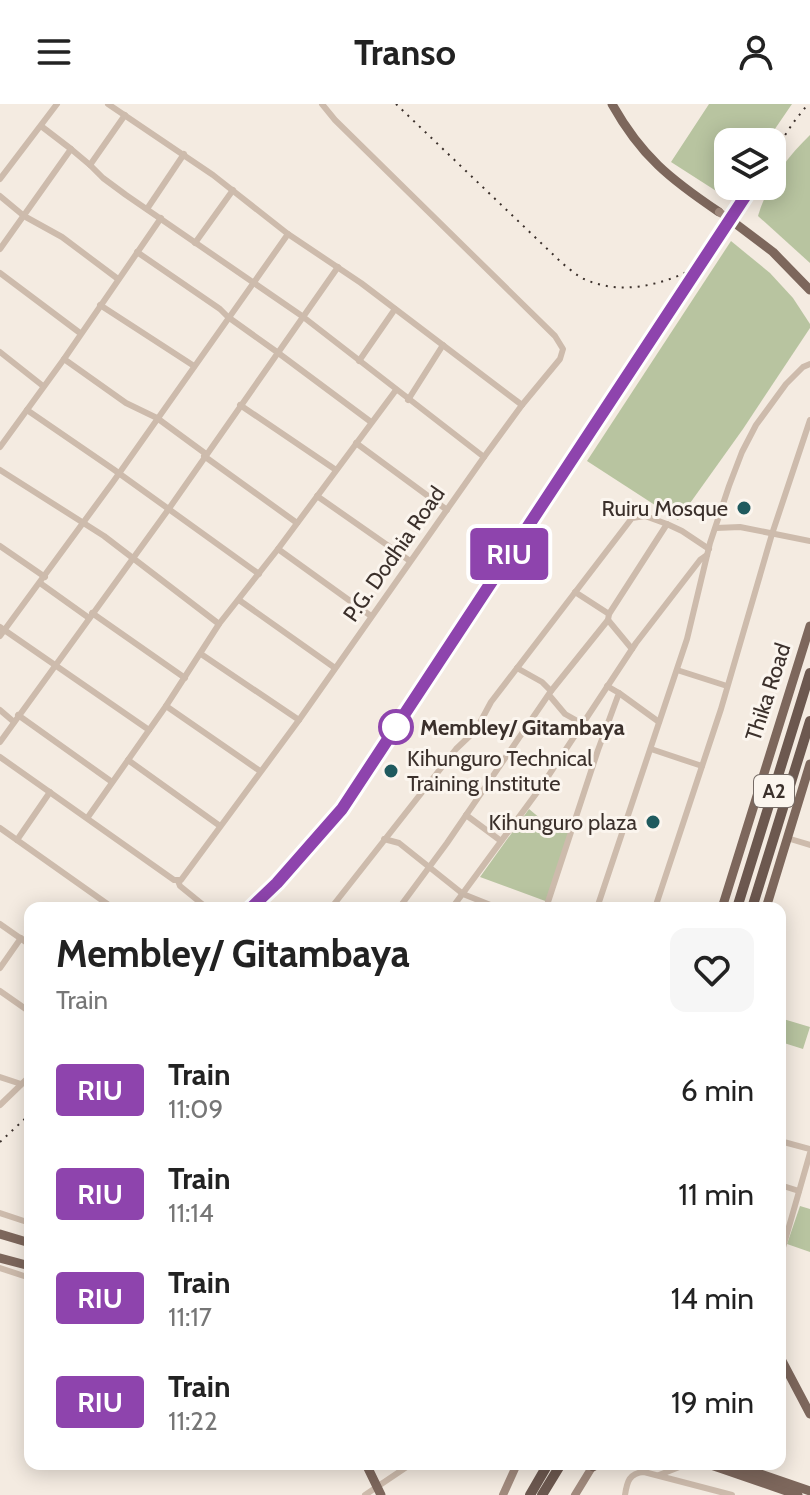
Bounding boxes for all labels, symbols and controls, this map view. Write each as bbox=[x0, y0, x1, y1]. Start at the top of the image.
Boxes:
icon: menu bbox=[32, 30, 76, 74]
text: Transo bbox=[354, 30, 456, 74]
icon: person bbox=[734, 30, 778, 74]
map controls bbox=[714, 128, 786, 200]
button: layers bbox=[714, 128, 786, 200]
street label: P.G. Dodhia Road bbox=[337, 481, 451, 627]
place label: Ruiru Mosque bbox=[602, 495, 728, 522]
marker: Ruiru Mosque bbox=[735, 499, 753, 517]
line badge: RIU bbox=[463, 528, 555, 580]
text: RIU bbox=[486, 537, 532, 571]
street label: Thika Road bbox=[740, 640, 796, 744]
marker: Membley/ Gitambaya bbox=[379, 710, 413, 744]
place label: Membley/ Gitambaya bbox=[420, 714, 625, 741]
place label: Kihunguro Technical Training Institute bbox=[407, 745, 593, 797]
marker: Kihunguro Technical Training Institute bbox=[382, 762, 400, 780]
road number: A2 bbox=[754, 775, 794, 807]
place label: Kihunguro plaza bbox=[488, 809, 637, 836]
marker: Kihunguro plaza bbox=[644, 813, 662, 831]
button: heart bbox=[670, 928, 754, 1012]
text: Membley/ Gitambaya bbox=[56, 930, 410, 977]
text: Train bbox=[56, 984, 108, 1016]
text: Train bbox=[168, 1056, 231, 1093]
text: 6 min bbox=[681, 1072, 754, 1109]
text: RIU bbox=[77, 1073, 123, 1107]
text: 11:09 bbox=[168, 1093, 223, 1125]
text: Train bbox=[168, 1160, 231, 1197]
text: 11 min bbox=[678, 1176, 754, 1213]
text: RIU bbox=[77, 1177, 123, 1211]
text: 11:14 bbox=[168, 1197, 214, 1229]
text: Train bbox=[168, 1264, 231, 1301]
text: 14 min bbox=[671, 1280, 754, 1317]
text: RIU bbox=[77, 1281, 123, 1315]
text: 11:17 bbox=[168, 1301, 212, 1333]
text: Train bbox=[168, 1368, 231, 1405]
text: 19 min bbox=[671, 1384, 754, 1421]
text: RIU bbox=[77, 1385, 123, 1419]
text: 11:22 bbox=[168, 1405, 218, 1437]

